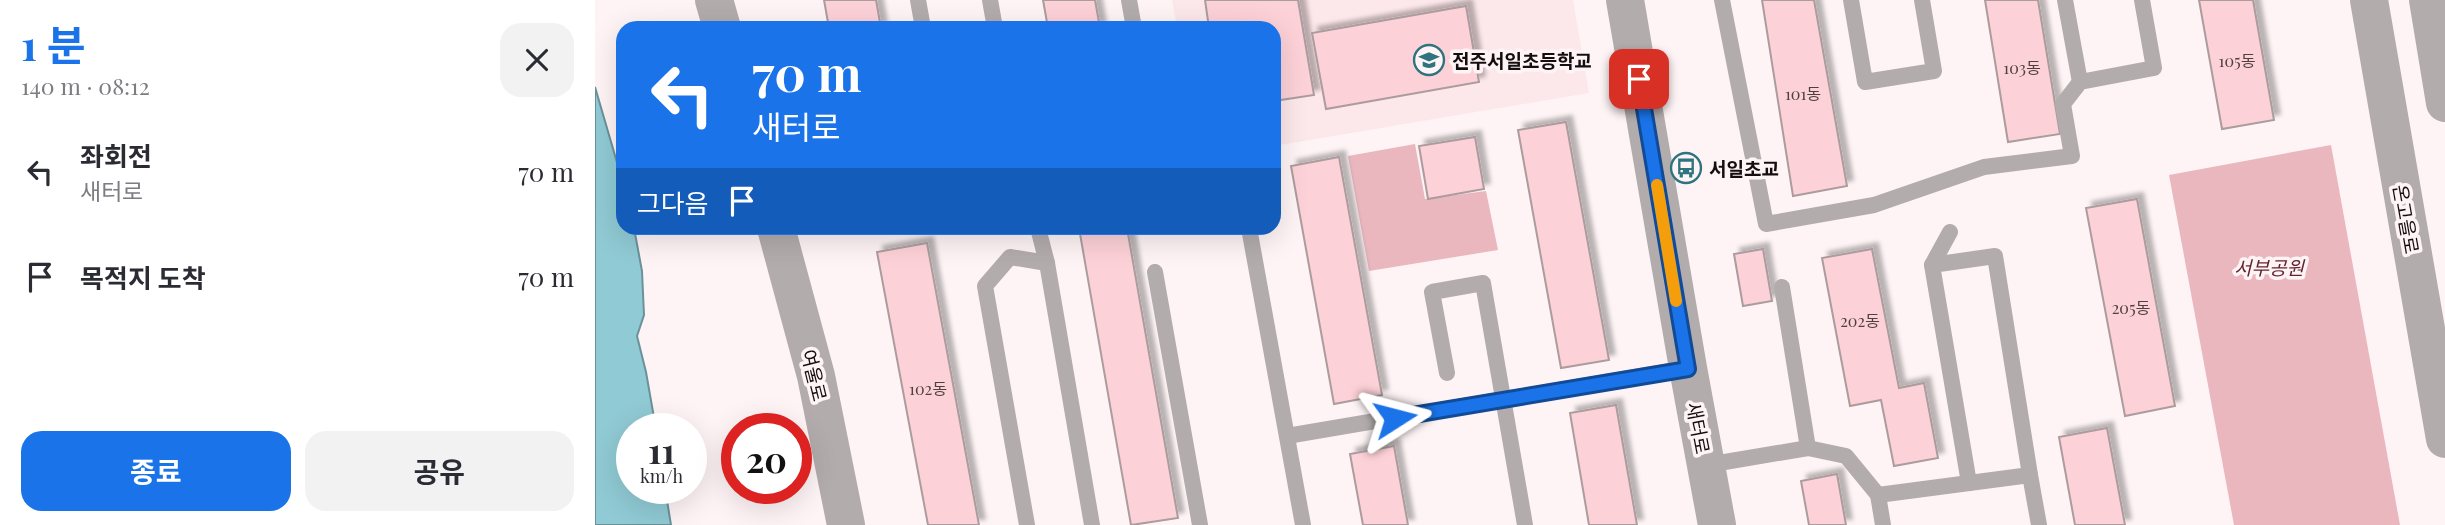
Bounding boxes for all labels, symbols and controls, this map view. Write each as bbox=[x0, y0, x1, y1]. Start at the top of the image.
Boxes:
text: 1 분 bbox=[21, 16, 86, 72]
button: close bbox=[500, 23, 574, 97]
text: 70 m bbox=[752, 39, 862, 104]
school or university icon: 전주서일초등학교 bbox=[1412, 43, 1446, 77]
place label: 전주서일초등학교 bbox=[1452, 47, 1592, 73]
icon: left bbox=[637, 49, 728, 140]
pin bbox=[1609, 49, 1669, 109]
house number: 105동 bbox=[2219, 50, 2256, 71]
house number: 103동 bbox=[2003, 57, 2041, 78]
icon: arrive bbox=[1620, 60, 1658, 98]
text: 140 m · 08:12 bbox=[21, 70, 150, 101]
house number: 101동 bbox=[1785, 83, 1821, 104]
text: 새터로 bbox=[752, 104, 840, 147]
text: 좌회전 bbox=[80, 138, 152, 173]
bus stop icon: 서일초교 bbox=[1669, 151, 1703, 185]
icon: left bbox=[21, 153, 59, 191]
text: 70 m bbox=[518, 154, 574, 189]
place label: 서일초교 bbox=[1709, 155, 1779, 181]
text: 새터로 bbox=[80, 175, 143, 206]
icon: arrive bbox=[723, 182, 761, 220]
street label: 온고을로 bbox=[2388, 182, 2426, 256]
text: 그다음 bbox=[637, 185, 709, 220]
park label: 서부공원 bbox=[2234, 254, 2305, 280]
icon: arrive bbox=[21, 258, 59, 296]
text: 70 m bbox=[518, 259, 574, 294]
text: 목적지 도착 bbox=[80, 260, 206, 295]
house number: 205동 bbox=[2112, 297, 2151, 318]
house number: 202동 bbox=[1840, 310, 1880, 331]
street label: 여울로 bbox=[796, 346, 834, 404]
house number: 102동 bbox=[909, 378, 947, 399]
position arrow bbox=[1358, 381, 1432, 455]
street label: 새터로 bbox=[1681, 400, 1717, 456]
speed limit sign: 20 bbox=[721, 413, 812, 504]
text: 11 bbox=[648, 426, 675, 473]
button: 종료 bbox=[21, 431, 291, 511]
button: 공유 bbox=[305, 431, 574, 511]
text: km/h bbox=[640, 464, 683, 488]

